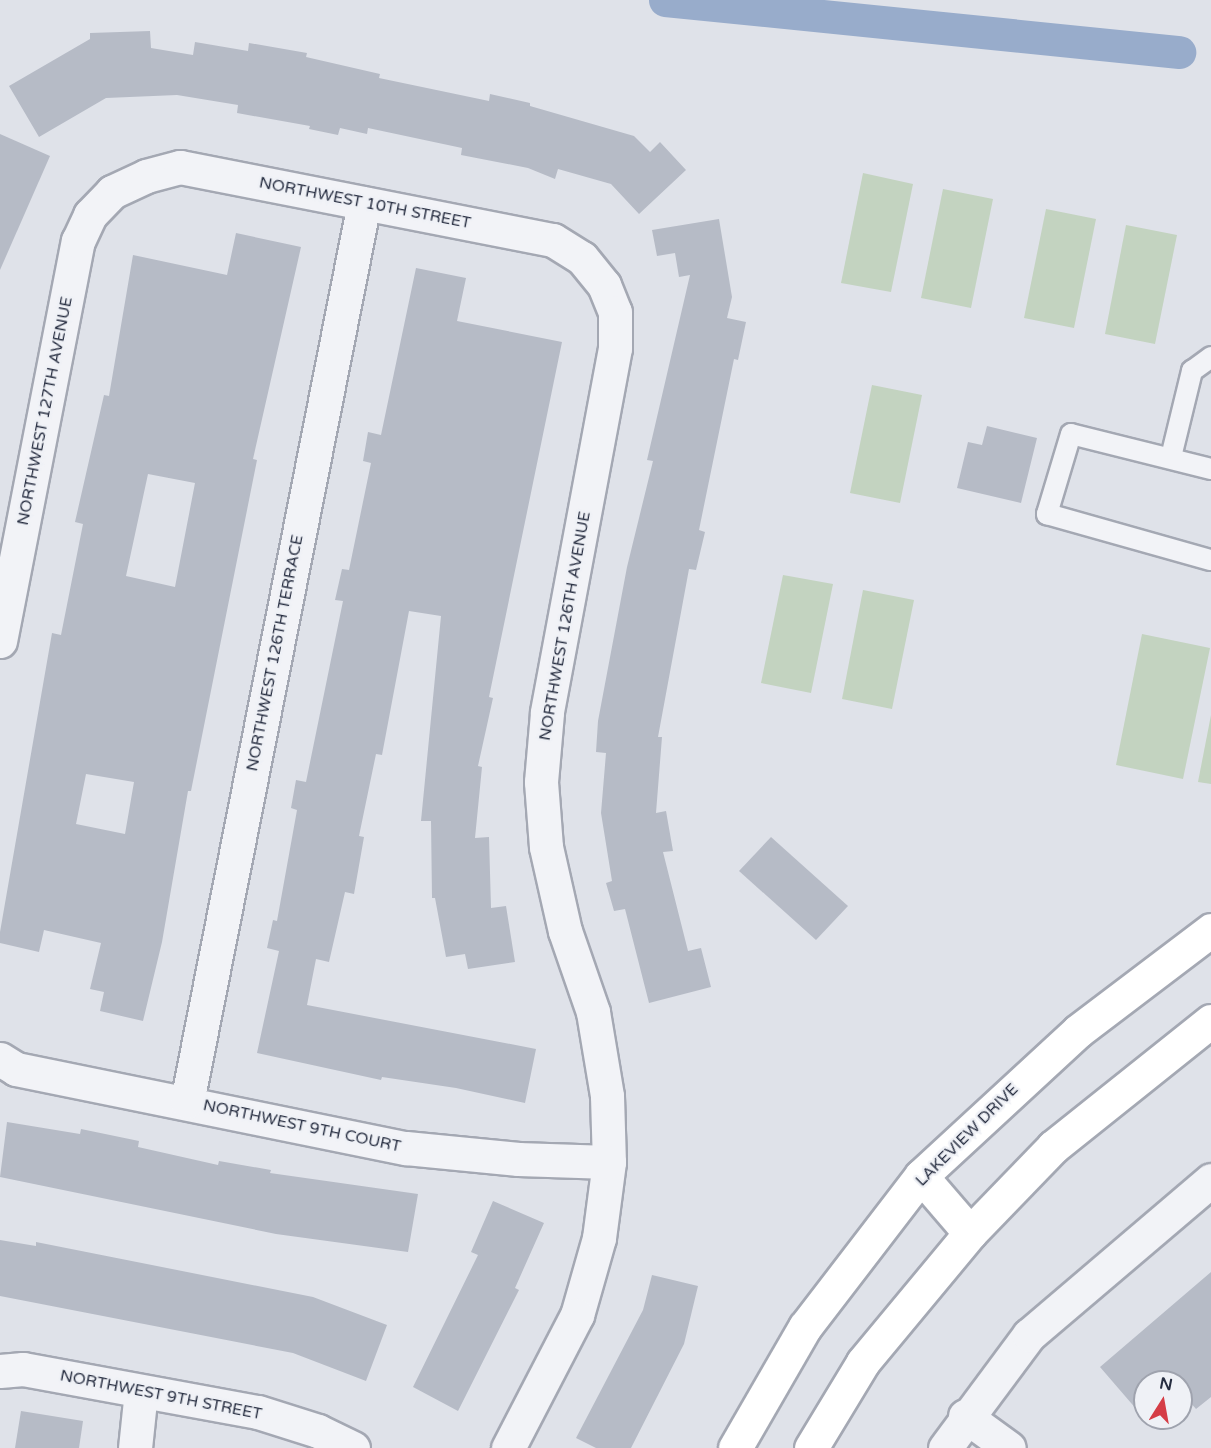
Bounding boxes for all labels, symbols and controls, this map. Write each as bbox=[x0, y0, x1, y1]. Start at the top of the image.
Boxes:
street label: NORTHWEST 10TH STREET bbox=[258, 173, 472, 233]
street label: NORTHWEST 127TH AVENUE bbox=[13, 295, 77, 527]
street label: NORTHWEST 126TH AVENUE bbox=[535, 510, 595, 742]
street label: NORTHWEST 126TH TERRACE bbox=[243, 533, 307, 773]
street label: LAKEVIEW DRIVE bbox=[912, 1080, 1022, 1190]
street label: NORTHWEST 9TH COURT bbox=[201, 1096, 403, 1156]
street label: NORTHWEST 9TH STREET bbox=[58, 1366, 264, 1424]
north arrow bbox=[1133, 1370, 1193, 1430]
text: N bbox=[1158, 1373, 1174, 1395]

